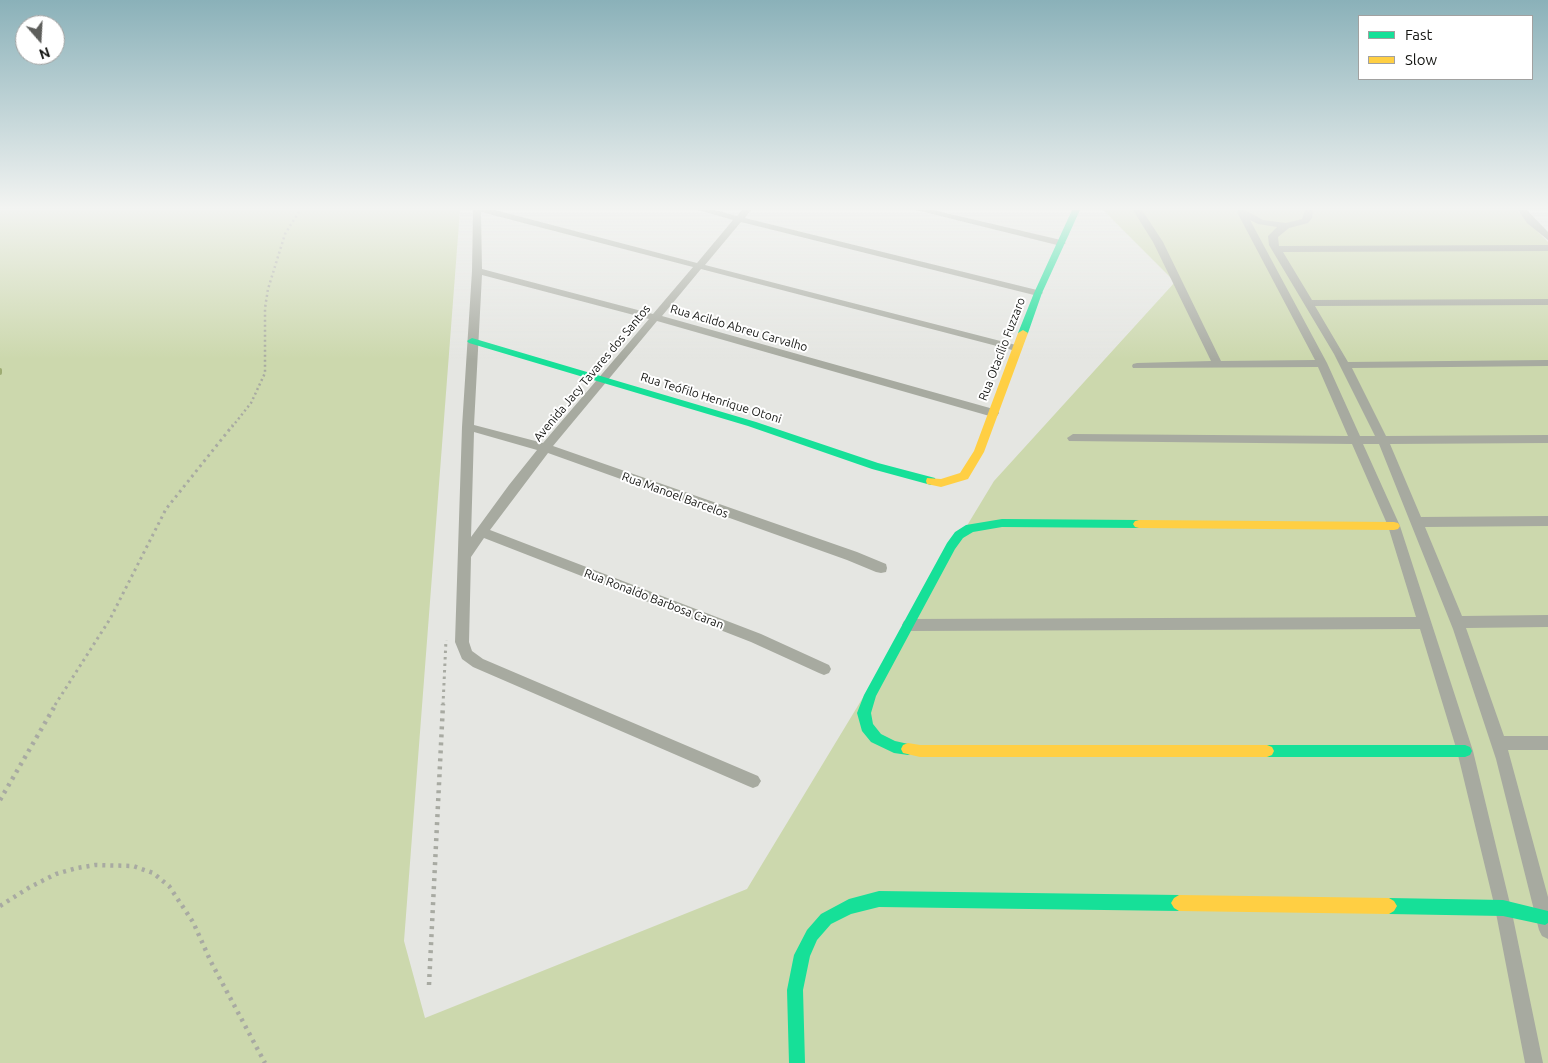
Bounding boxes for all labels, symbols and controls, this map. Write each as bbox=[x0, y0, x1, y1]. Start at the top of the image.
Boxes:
north arrow bbox=[15, 15, 65, 65]
legend bbox=[1358, 15, 1533, 80]
text: Fast bbox=[1405, 26, 1432, 43]
text: N bbox=[37, 44, 52, 63]
text: Slow bbox=[1405, 51, 1437, 68]
street label: Rua Otacílio Fuzzaro bbox=[976, 295, 1028, 403]
street label: Rua Acildo Abreu Carvalho bbox=[669, 301, 809, 355]
street label: Avenida Jacy Tavares dos Santos bbox=[531, 302, 653, 444]
street label: Rua Teófilo Henrique Otoni bbox=[639, 370, 783, 426]
street label: Rua Manoel Barcelos bbox=[620, 469, 730, 521]
street label: Rua Ronaldo Barbosa Caran bbox=[582, 566, 726, 632]

